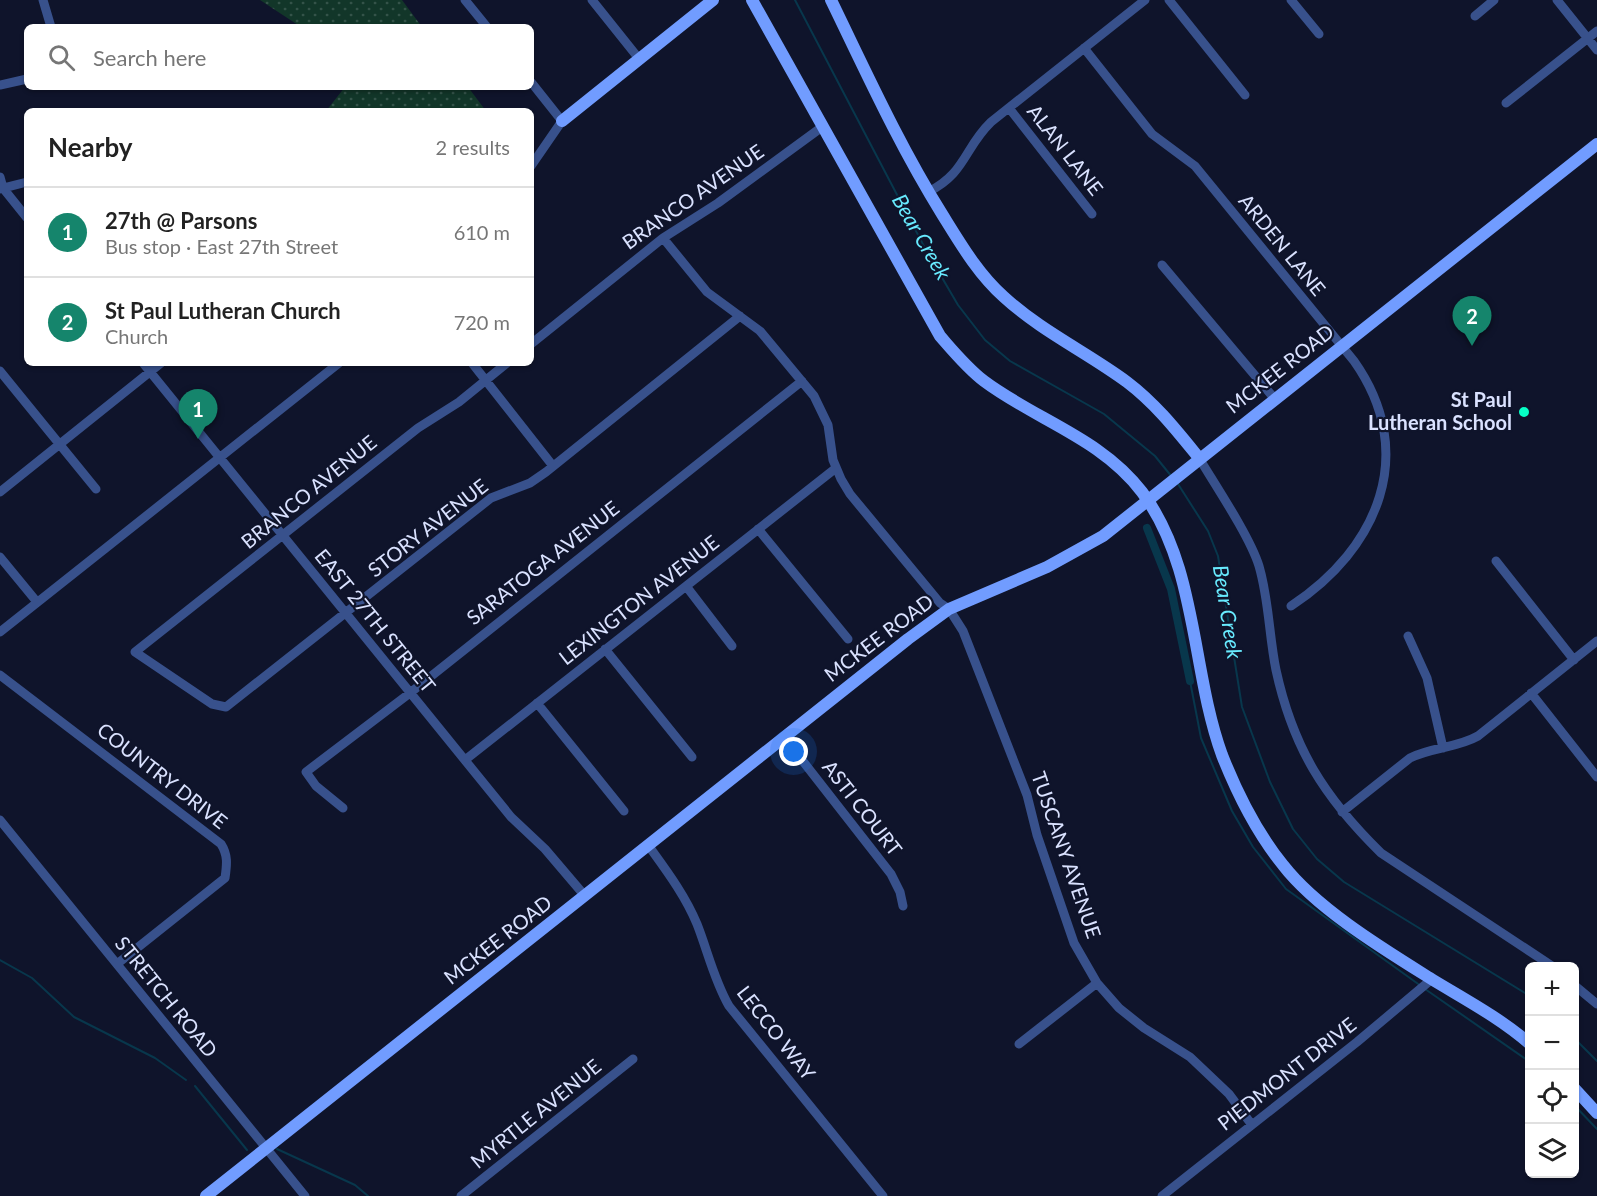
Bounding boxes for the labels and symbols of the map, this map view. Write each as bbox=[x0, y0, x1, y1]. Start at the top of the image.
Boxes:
street label: ALAN LANE bbox=[1023, 99, 1109, 199]
street label: BRANCO AVENUE bbox=[617, 138, 768, 254]
water label: Bear Creek bbox=[888, 189, 957, 284]
street label: ARDEN LANE bbox=[1234, 189, 1331, 300]
pin: 2 bbox=[1452, 296, 1492, 346]
street label: MCKEE ROAD bbox=[1221, 319, 1338, 418]
place label: St Paul Lutheran School bbox=[1368, 387, 1512, 434]
pin: 1 bbox=[178, 390, 218, 439]
marker: St Paul Lutheran School bbox=[1517, 405, 1531, 419]
street label: BRANCO AVENUE bbox=[236, 429, 381, 553]
street label: STORY AVENUE bbox=[363, 473, 492, 581]
street label: SARATOGA AVENUE bbox=[461, 495, 623, 629]
street label: LEXINGTON AVENUE bbox=[554, 529, 723, 669]
street label: EAST 27TH STREET bbox=[311, 544, 441, 697]
water label: Bear Creek bbox=[1209, 563, 1248, 662]
street label: MCKEE ROAD bbox=[819, 588, 938, 686]
street label: COUNTRY DRIVE bbox=[93, 717, 232, 833]
your location bbox=[779, 737, 808, 766]
street label: ASTI COURT bbox=[818, 755, 908, 860]
street label: TUSCANY AVENUE bbox=[1027, 768, 1107, 941]
street label: MCKEE ROAD bbox=[439, 890, 556, 989]
street label: STRETCH ROAD bbox=[111, 931, 223, 1062]
street label: LECCO WAY bbox=[733, 980, 821, 1085]
street label: PIEDMONT DRIVE bbox=[1212, 1012, 1360, 1135]
street label: MYRTLE AVENUE bbox=[466, 1053, 605, 1173]

